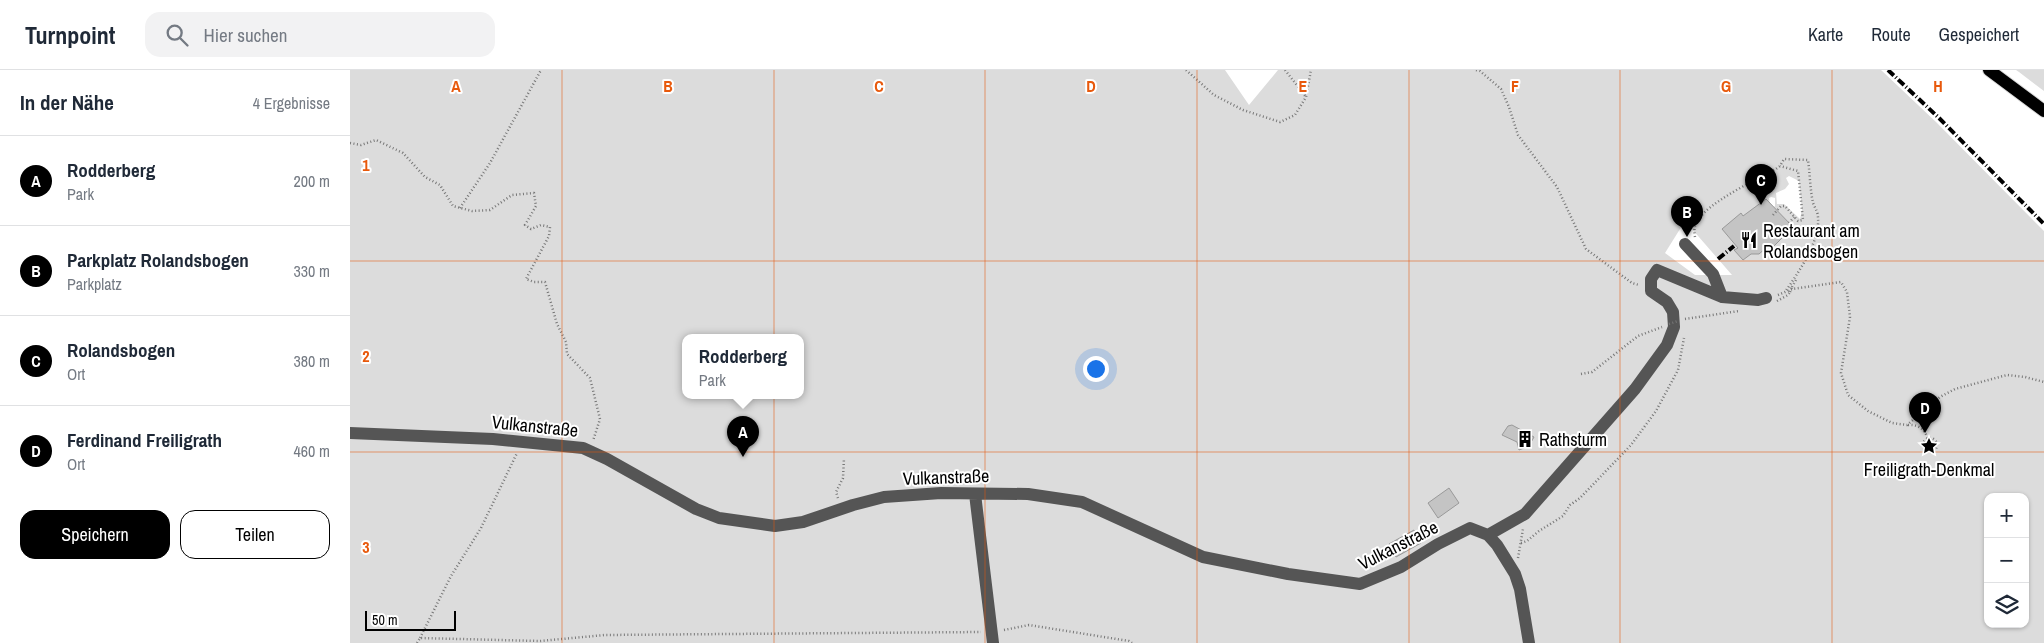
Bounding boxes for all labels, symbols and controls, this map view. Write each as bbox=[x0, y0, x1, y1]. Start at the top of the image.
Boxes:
search box bbox=[145, 12, 495, 57]
text: Turnpoint bbox=[25, 19, 115, 51]
icon: search bbox=[163, 21, 191, 49]
text: Hier suchen bbox=[203, 22, 287, 48]
text: Karte bbox=[1808, 22, 1843, 47]
text: Route bbox=[1871, 22, 1911, 47]
text: Gespeichert bbox=[1939, 22, 2019, 47]
text: A bbox=[451, 75, 461, 97]
text: B bbox=[663, 75, 673, 97]
text: C bbox=[874, 75, 884, 97]
text: D bbox=[1086, 75, 1096, 97]
text: E bbox=[1299, 75, 1308, 97]
text: F bbox=[1511, 75, 1519, 97]
text: G bbox=[1721, 75, 1731, 97]
text: H bbox=[1933, 75, 1943, 97]
text: In der Nähe bbox=[20, 88, 114, 117]
text: 4 Ergebnisse bbox=[253, 92, 330, 114]
text: 1 bbox=[362, 154, 370, 176]
text: Rodderberg bbox=[67, 157, 155, 183]
pin: C bbox=[1745, 164, 1777, 205]
text: A bbox=[31, 170, 41, 192]
text: 200 m bbox=[294, 170, 330, 192]
text: Park bbox=[67, 183, 94, 205]
pin: B bbox=[1671, 196, 1703, 237]
place label: Restaurant am Rolandsbogen bbox=[1763, 218, 1860, 264]
restaurant icon: Restaurant am Rolandsbogen bbox=[1739, 230, 1759, 250]
text: Parkplatz Rolandsbogen bbox=[67, 247, 249, 273]
text: B bbox=[31, 260, 41, 282]
text: 330 m bbox=[294, 260, 330, 282]
text: Parkplatz bbox=[67, 273, 122, 295]
popup bbox=[682, 334, 804, 399]
text: Rolandsbogen bbox=[67, 337, 175, 363]
text: Rodderberg bbox=[699, 343, 787, 369]
text: 2 bbox=[362, 345, 370, 367]
text: C bbox=[31, 350, 41, 372]
text: 380 m bbox=[294, 350, 330, 372]
your location bbox=[1083, 356, 1109, 382]
text: Ort bbox=[67, 363, 85, 385]
text: Park bbox=[699, 369, 726, 391]
pin: D bbox=[1909, 392, 1941, 433]
street label: Vulkanstraße bbox=[491, 409, 579, 443]
pin: A bbox=[727, 416, 759, 457]
text: Ferdinand Freiligrath bbox=[67, 427, 222, 453]
place label: Rathsturm bbox=[1539, 427, 1607, 452]
building icon: Rathsturm bbox=[1515, 429, 1535, 449]
place icon: Freiligrath-Denkmal bbox=[1919, 436, 1939, 456]
text: D bbox=[31, 440, 41, 462]
text: 460 m bbox=[294, 440, 330, 462]
text: Ort bbox=[67, 453, 85, 475]
place label: Freiligrath-Denkmal bbox=[1864, 457, 1994, 482]
street label: Vulkanstraße bbox=[902, 463, 990, 491]
map controls bbox=[1984, 493, 2029, 628]
button: + bbox=[1984, 493, 2029, 538]
button: Speichern bbox=[20, 510, 170, 559]
button: Teilen bbox=[180, 510, 330, 559]
street label: Vulkanstraße bbox=[1354, 514, 1442, 576]
text: 3 bbox=[362, 536, 370, 558]
button: − bbox=[1984, 538, 2029, 583]
button: layers bbox=[1984, 583, 2029, 628]
scale bar bbox=[365, 608, 456, 631]
text: 50 m bbox=[372, 611, 398, 629]

